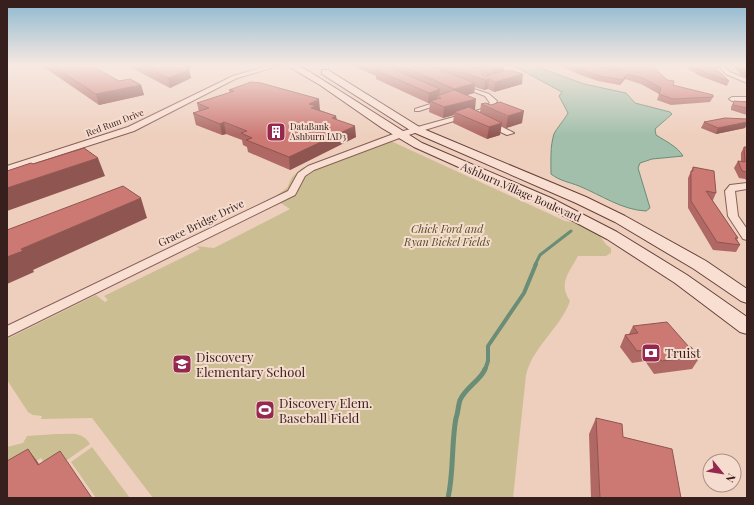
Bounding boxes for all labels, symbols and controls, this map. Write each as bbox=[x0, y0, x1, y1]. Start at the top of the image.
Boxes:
street label: Red Rum Drive bbox=[84, 105, 146, 139]
place label: DataBank Ashburn IAD3 bbox=[289, 120, 346, 142]
building icon: DataBank Ashburn IAD3 bbox=[265, 121, 287, 143]
street label: Ashburn Village Boulevard bbox=[458, 158, 584, 225]
street label: Grace Bridge Drive bbox=[155, 195, 247, 250]
park label: Chick Ford and Ryan Bickel Fields bbox=[403, 221, 491, 249]
bank icon: Truist bbox=[640, 342, 662, 364]
place label: Truist bbox=[665, 344, 701, 361]
place label: Discovery Elementary School bbox=[196, 348, 305, 380]
school or university icon: Discovery Elementary School bbox=[171, 353, 193, 375]
place label: Discovery Elem. Baseball Field bbox=[279, 394, 372, 426]
sports icon: Discovery Elem. Baseball Field bbox=[254, 399, 276, 421]
north arrow bbox=[702, 453, 742, 493]
text: N bbox=[723, 471, 740, 485]

